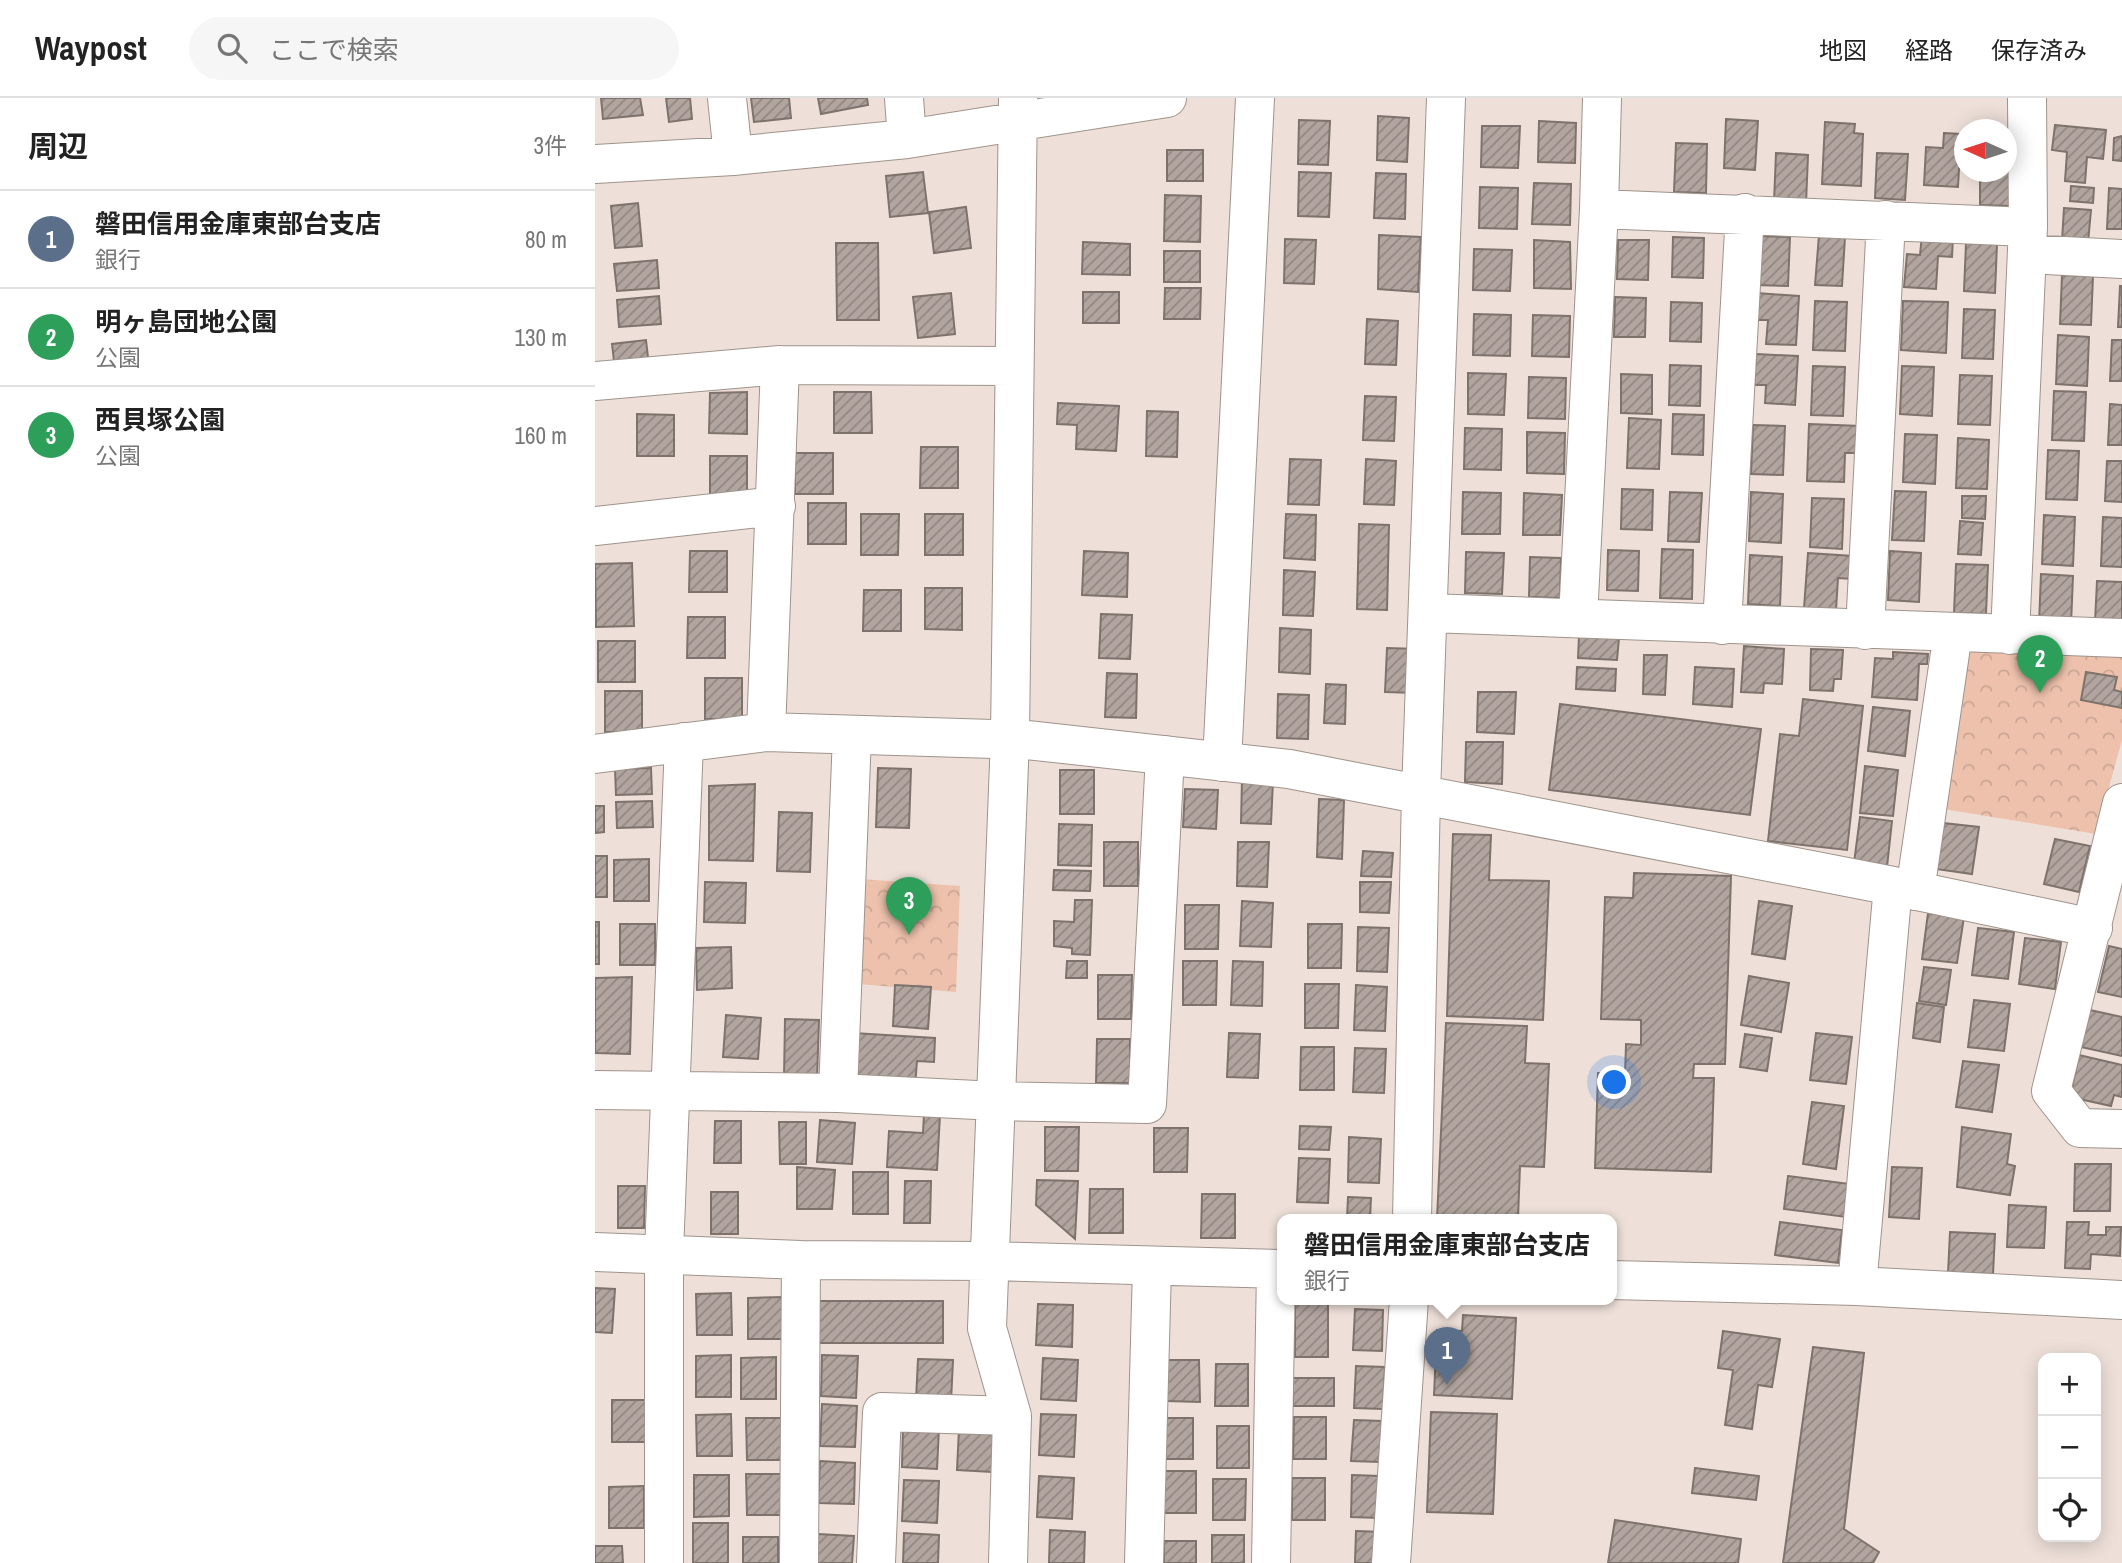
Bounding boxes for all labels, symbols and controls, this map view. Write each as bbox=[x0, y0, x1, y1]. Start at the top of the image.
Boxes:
search box bbox=[189, 17, 679, 80]
text: Waypost bbox=[35, 26, 147, 70]
icon: search bbox=[213, 29, 251, 67]
text: ここで検索 bbox=[269, 32, 399, 67]
text: 地図 bbox=[1819, 34, 1867, 66]
text: 経路 bbox=[1905, 34, 1953, 66]
text: 保存済み bbox=[1991, 34, 2087, 66]
north arrow bbox=[1954, 119, 2017, 182]
text: 周辺 bbox=[28, 126, 88, 166]
text: 3件 bbox=[534, 130, 567, 161]
text: 磐田信用金庫東部台支店 bbox=[95, 206, 381, 241]
text: 1 bbox=[46, 224, 56, 255]
text: 80 m bbox=[525, 224, 567, 255]
text: 銀行 bbox=[95, 244, 141, 275]
text: 明ヶ島団地公園 bbox=[95, 304, 277, 339]
text: 2 bbox=[46, 322, 56, 353]
text: 130 m bbox=[515, 322, 567, 353]
text: 公園 bbox=[95, 342, 141, 373]
text: 西貝塚公園 bbox=[95, 402, 225, 437]
text: 3 bbox=[46, 420, 56, 451]
text: 160 m bbox=[515, 420, 567, 451]
text: 公園 bbox=[95, 440, 141, 471]
pin: 2 bbox=[2017, 635, 2063, 693]
pin: 3 bbox=[886, 877, 932, 935]
your location bbox=[1597, 1065, 1631, 1099]
popup bbox=[1277, 1214, 1617, 1305]
text: 磐田信用金庫東部台支店 bbox=[1304, 1227, 1590, 1262]
text: 銀行 bbox=[1304, 1265, 1350, 1296]
pin: 1 bbox=[1424, 1327, 1470, 1385]
map controls bbox=[2038, 1353, 2101, 1542]
button: + bbox=[2038, 1353, 2101, 1416]
button: − bbox=[2038, 1416, 2101, 1479]
button: locate bbox=[2038, 1479, 2101, 1542]

